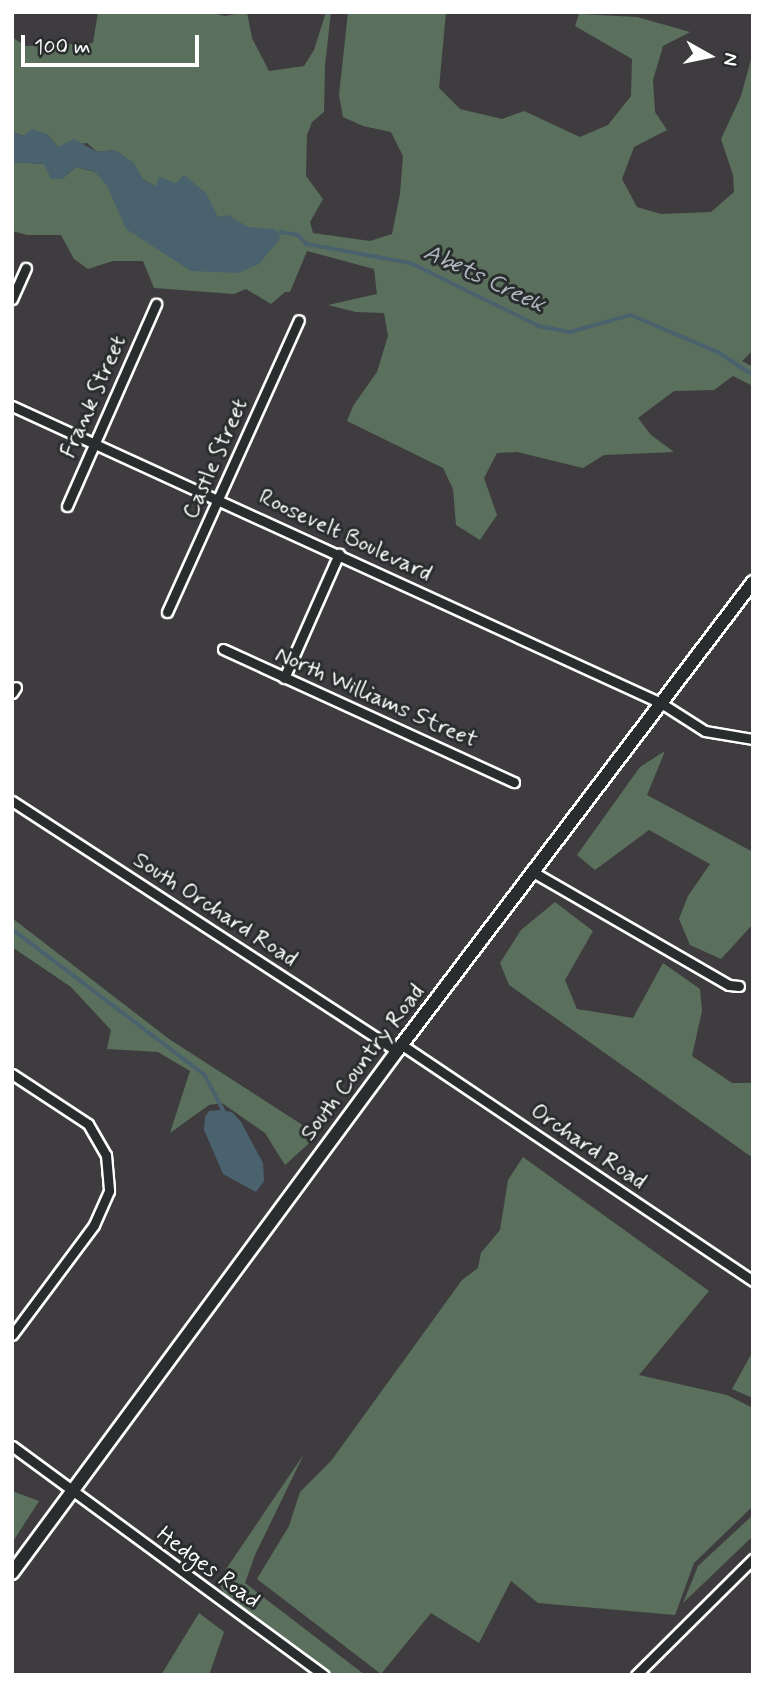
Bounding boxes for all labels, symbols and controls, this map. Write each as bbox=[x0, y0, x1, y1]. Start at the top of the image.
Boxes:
scale bar bbox=[24, 21, 203, 65]
north arrow bbox=[674, 21, 744, 91]
text: 100 m bbox=[34, 33, 90, 61]
text: N bbox=[717, 51, 744, 68]
water label: Abets Creek bbox=[419, 239, 549, 319]
street label: Frank Street bbox=[54, 330, 134, 464]
street label: Castle Street bbox=[176, 393, 256, 525]
street label: Roosevelt Boulevard bbox=[255, 484, 435, 588]
street label: North Williams Street bbox=[271, 641, 481, 755]
street label: South Orchard Road bbox=[128, 847, 302, 973]
street label: South Country Road bbox=[295, 980, 431, 1146]
street label: Orchard Road bbox=[525, 1098, 651, 1196]
street label: Hedges Road bbox=[151, 1521, 265, 1615]

